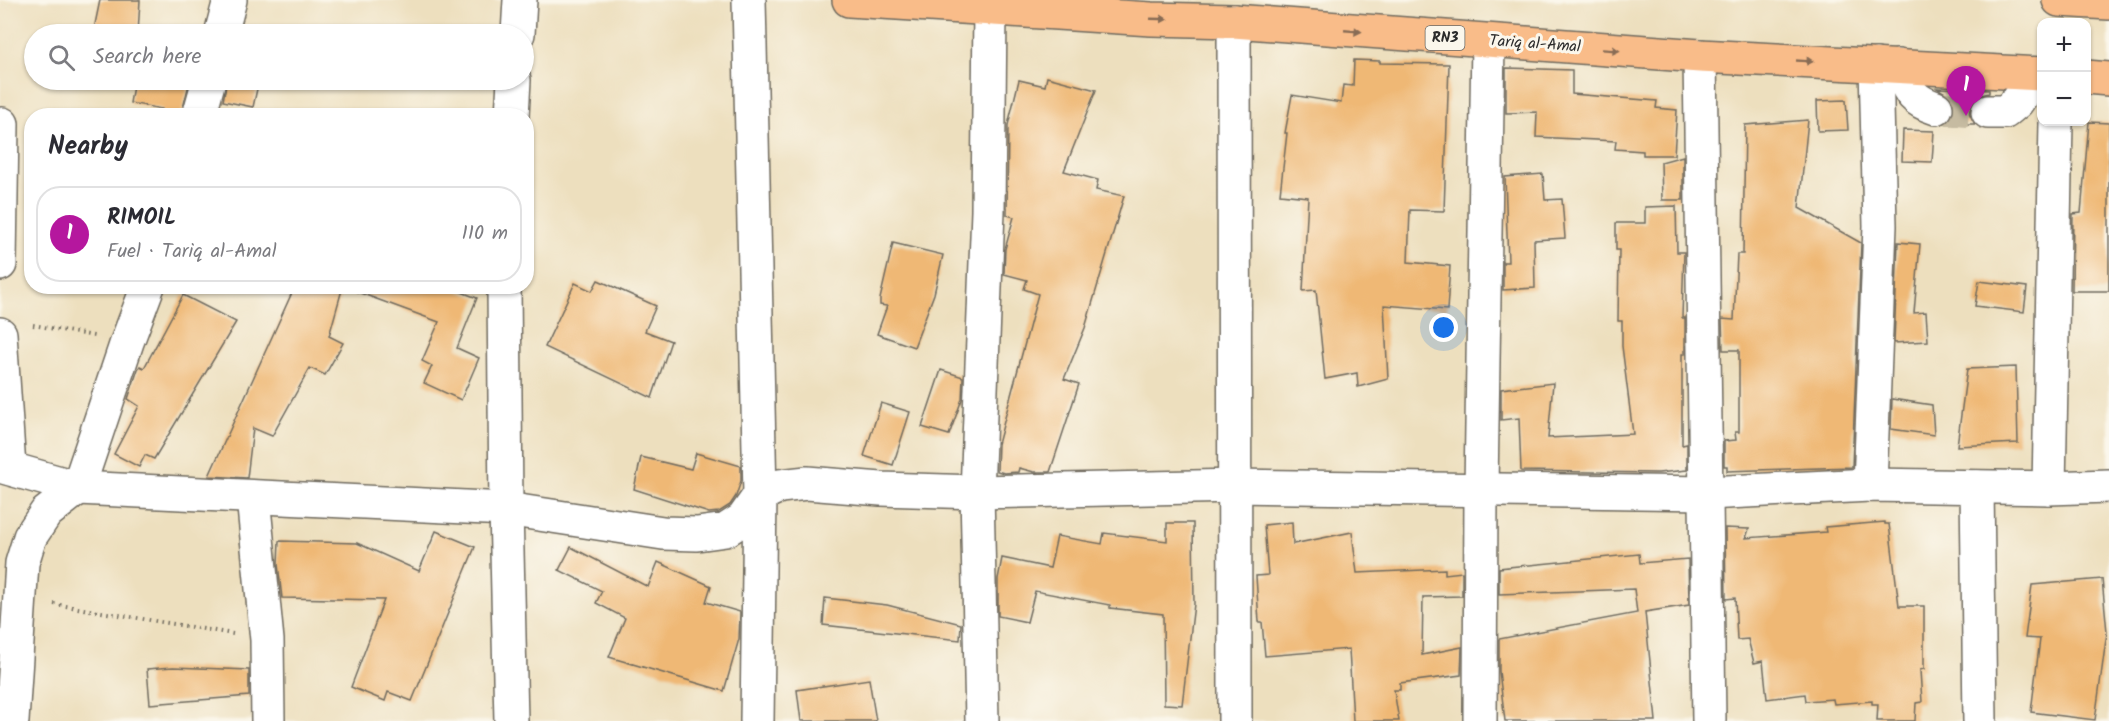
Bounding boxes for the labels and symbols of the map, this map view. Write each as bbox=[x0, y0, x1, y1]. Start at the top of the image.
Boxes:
one-way arrow bbox=[1149, 14, 1168, 24]
one-way arrow bbox=[1344, 26, 1363, 35]
road number: RN3 bbox=[1426, 26, 1464, 50]
street label: Tariq al-Amal bbox=[1488, 28, 1582, 60]
one-way arrow bbox=[1601, 45, 1620, 54]
one-way arrow bbox=[1796, 57, 1815, 66]
pin: 1 bbox=[1946, 66, 1986, 116]
your location bbox=[1429, 313, 1458, 342]

